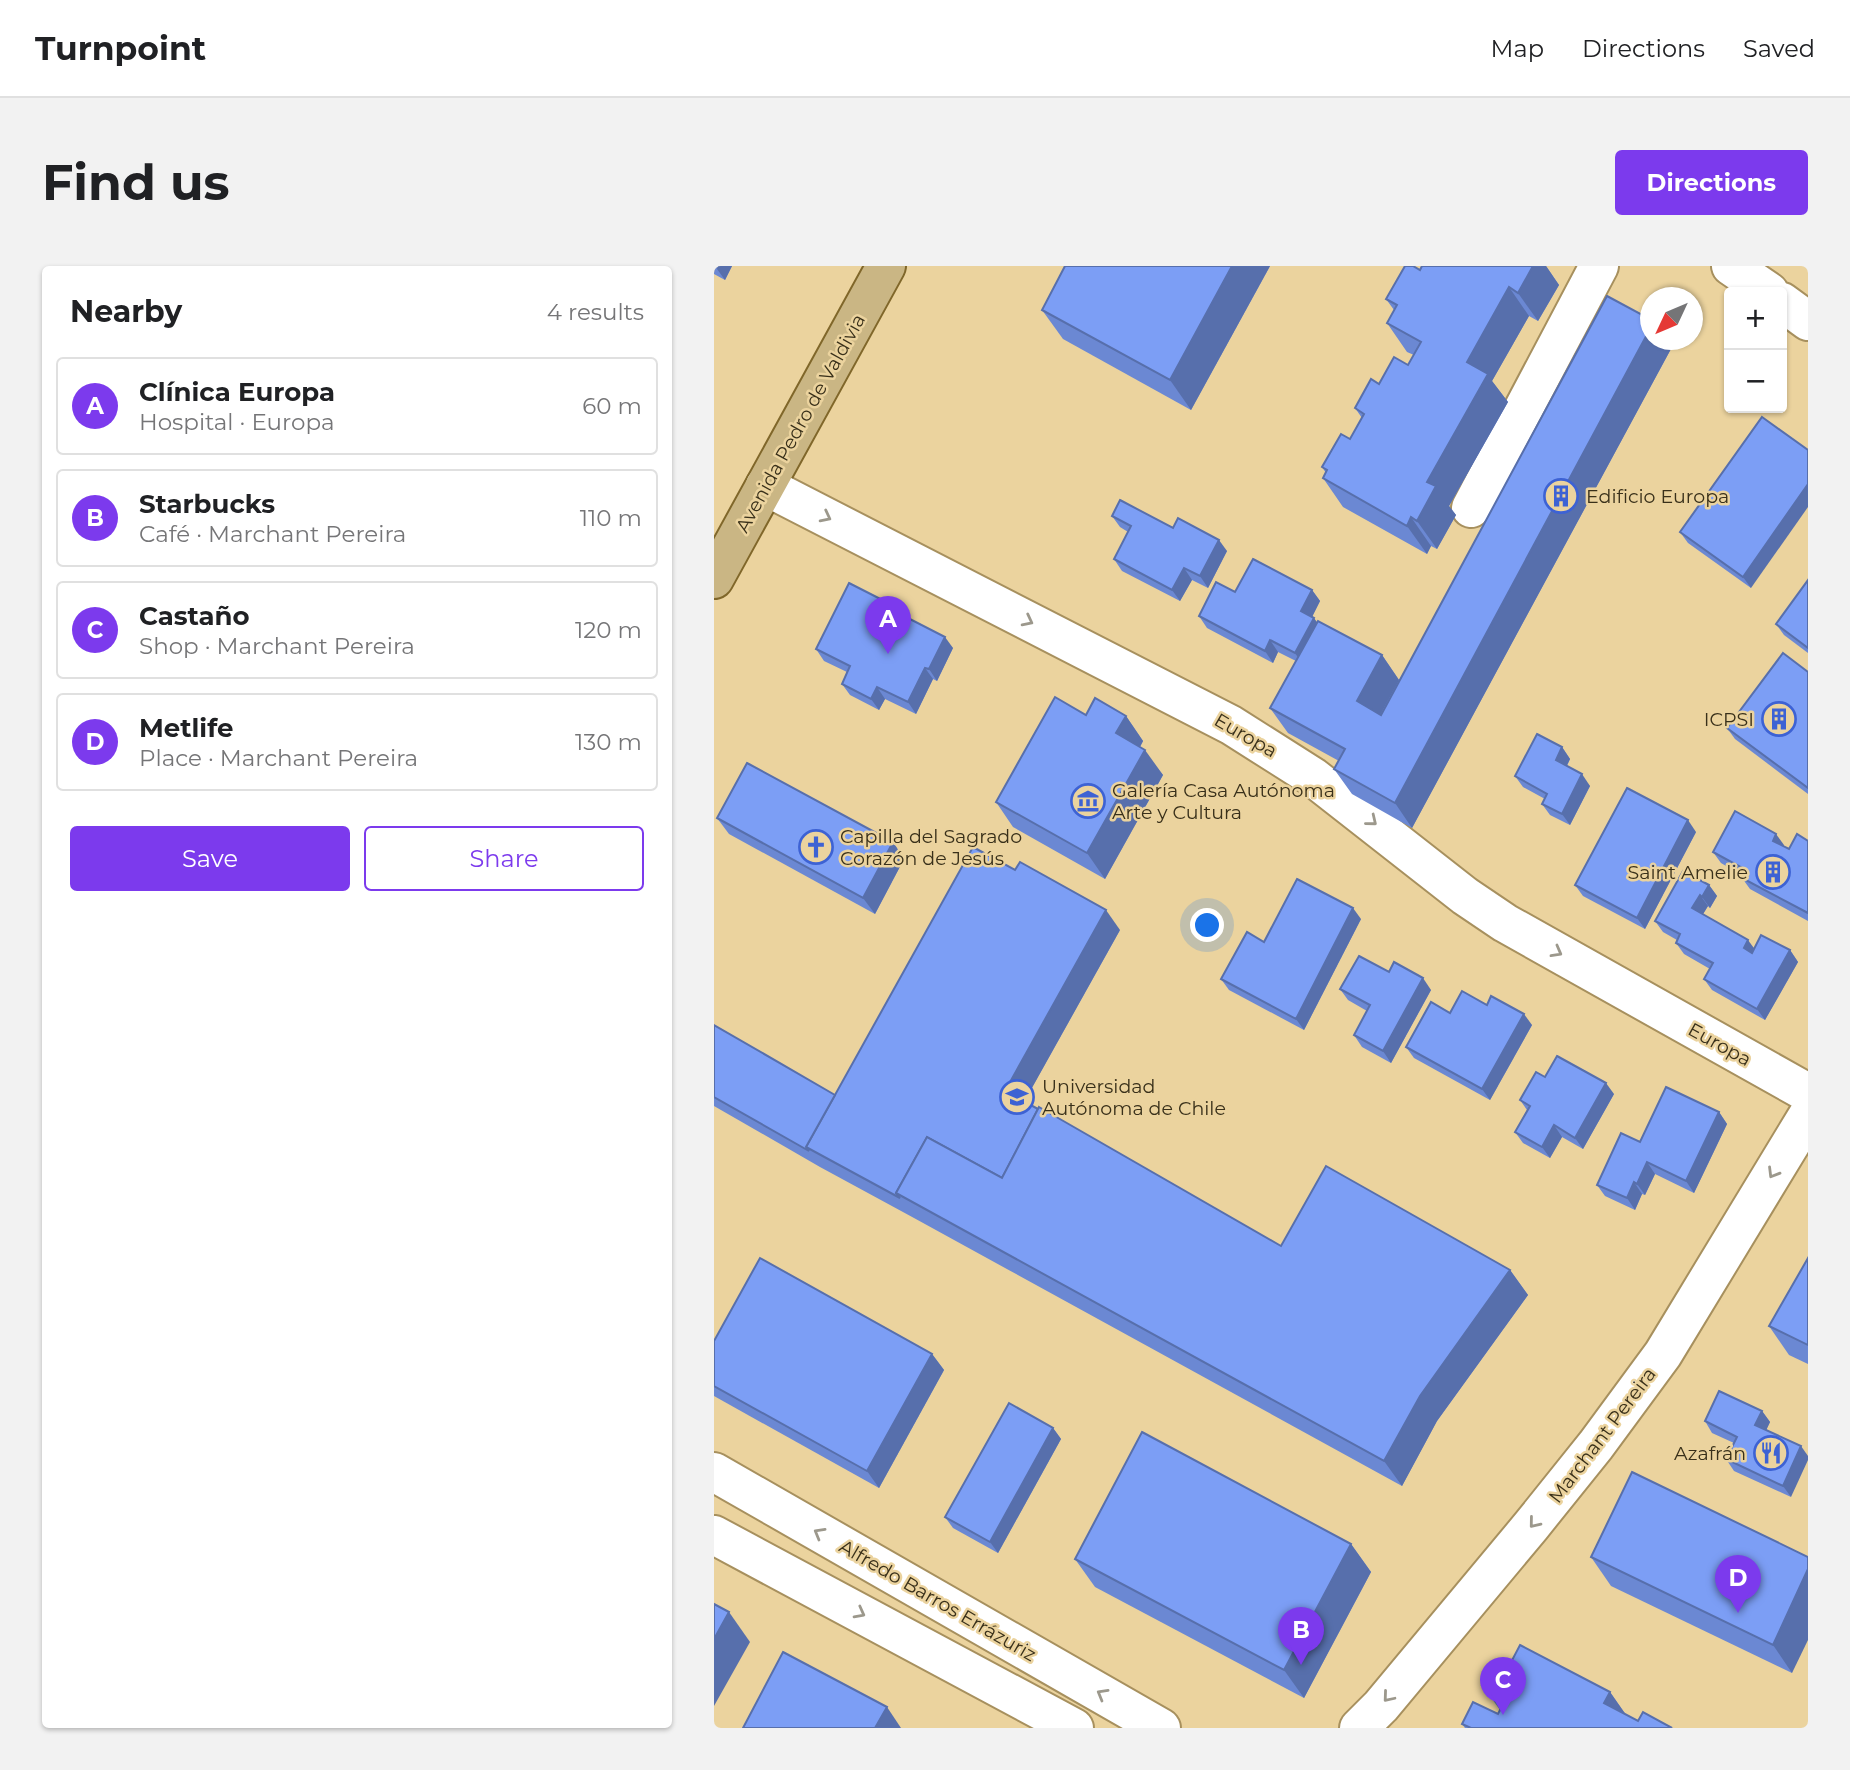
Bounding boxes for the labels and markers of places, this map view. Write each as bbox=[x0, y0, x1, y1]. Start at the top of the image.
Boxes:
building icon: Edificio Europa bbox=[1542, 477, 1580, 515]
place label: Edificio Europa bbox=[1586, 485, 1729, 508]
pin: A bbox=[865, 596, 911, 654]
building icon: ICPSI bbox=[1760, 700, 1798, 738]
place label: ICPSI bbox=[1704, 708, 1754, 731]
place label: Galería Casa Autónoma Arte y Cultura bbox=[1112, 779, 1335, 824]
museum icon: Galería Casa Autónoma Arte y Cultura bbox=[1069, 782, 1107, 820]
place label: Capilla del Sagrado Corazón de Jesús bbox=[840, 825, 1022, 870]
church icon: Capilla del Sagrado Corazón de Jesús bbox=[797, 828, 835, 866]
building icon: Saint Amelie bbox=[1754, 853, 1792, 891]
place label: Saint Amelie bbox=[1628, 861, 1748, 884]
place label: Universidad Autónoma de Chile bbox=[1042, 1075, 1226, 1120]
school or university icon: Universidad Autónoma de Chile bbox=[998, 1078, 1036, 1116]
restaurant icon: Azafrán bbox=[1752, 1434, 1790, 1472]
place label: Azafrán bbox=[1674, 1442, 1746, 1465]
pin: D bbox=[1715, 1555, 1761, 1613]
pin: B bbox=[1278, 1607, 1324, 1665]
pin: C bbox=[1480, 1657, 1526, 1715]

